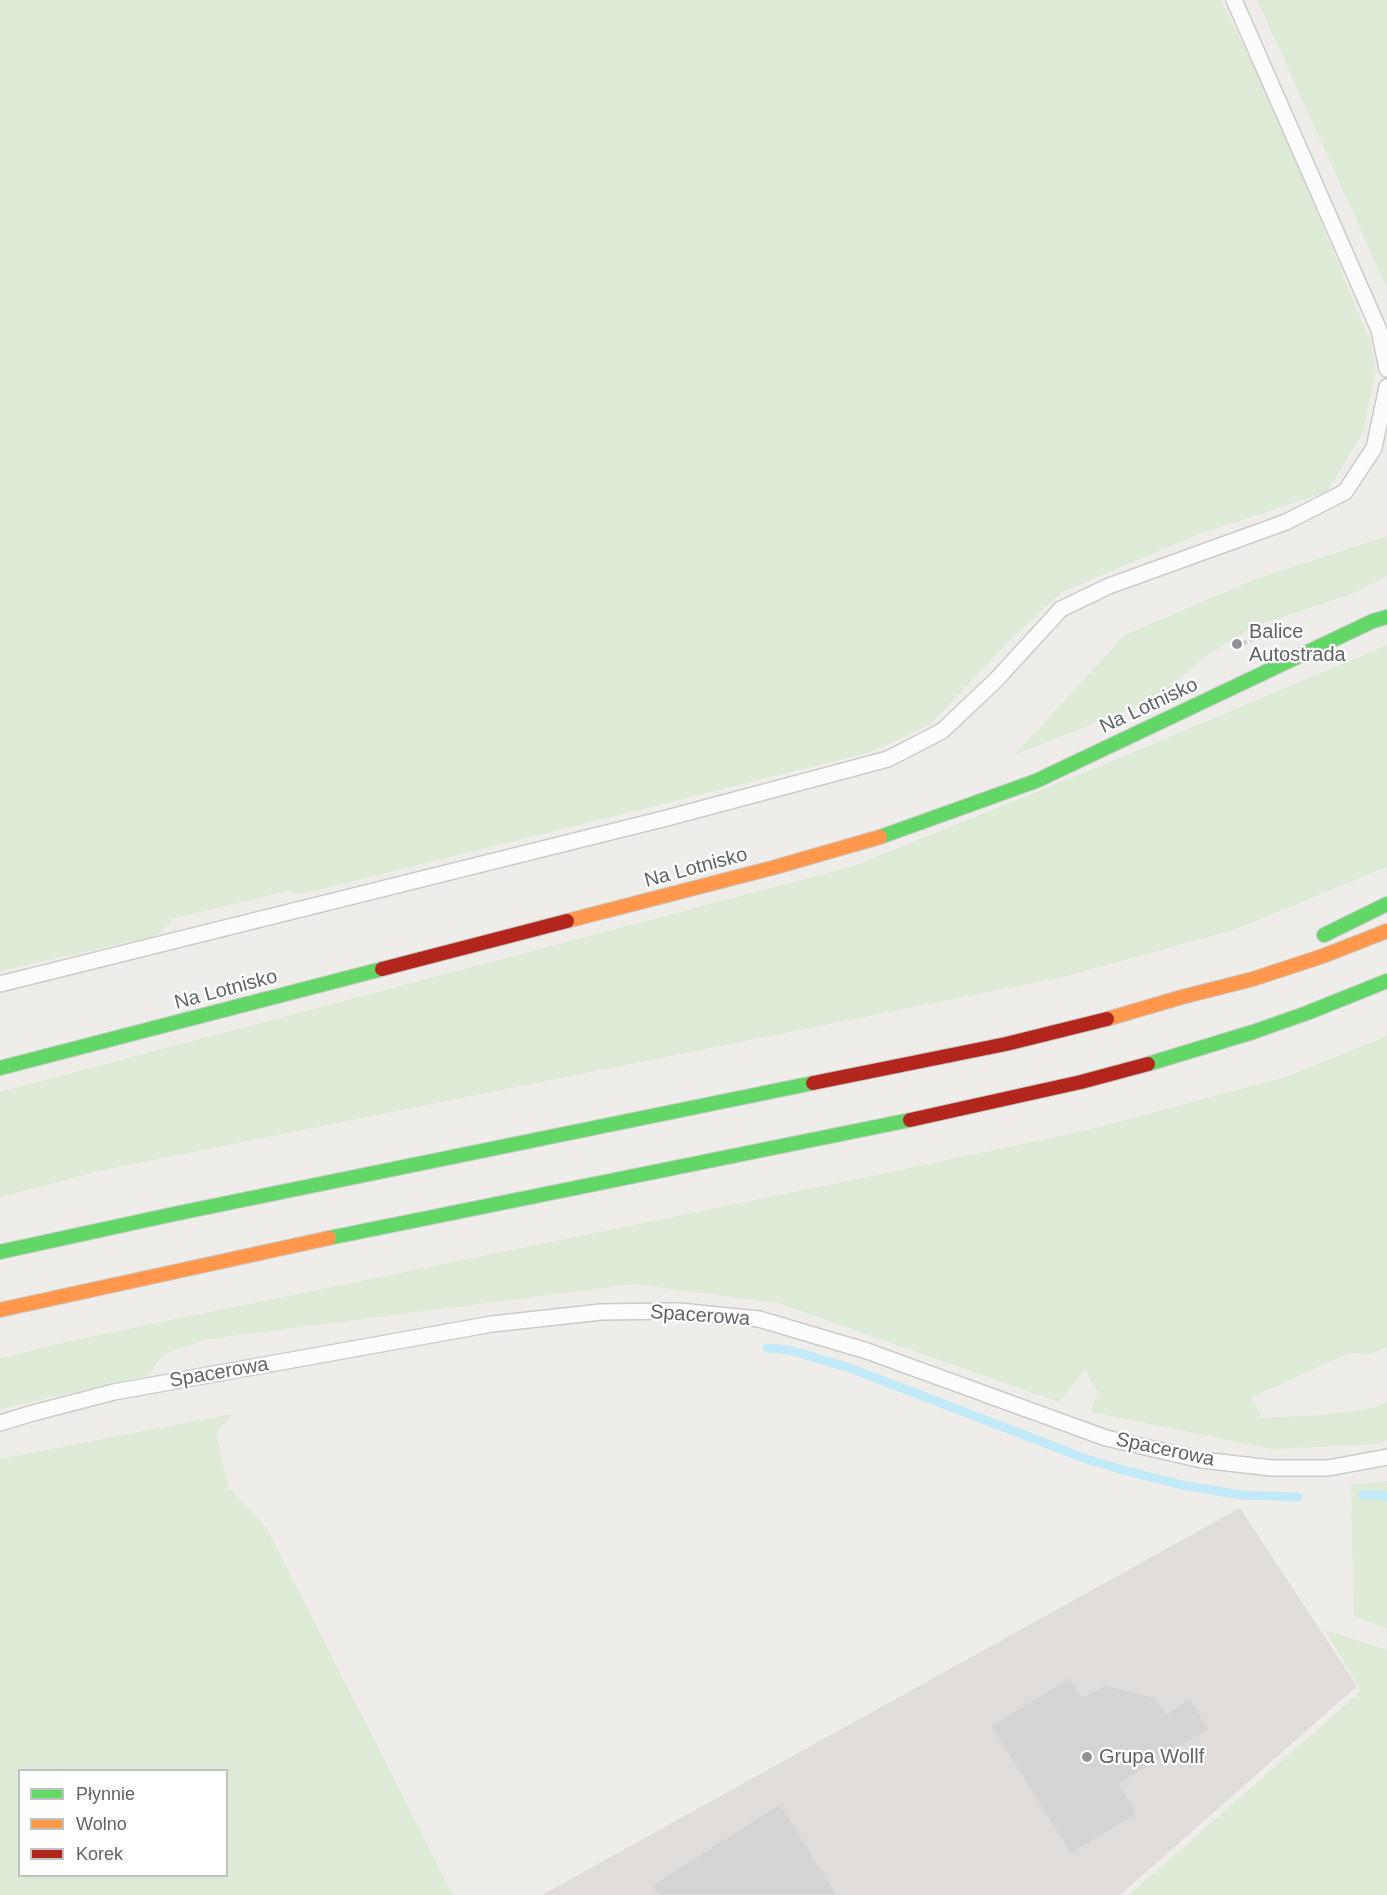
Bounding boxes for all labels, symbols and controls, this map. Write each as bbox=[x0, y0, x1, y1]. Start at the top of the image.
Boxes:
place label: Balice Autostrada bbox=[1249, 620, 1346, 667]
marker: Balice Autostrada bbox=[1230, 637, 1244, 651]
street label: Na Lotnisko bbox=[1096, 673, 1202, 739]
street label: Na Lotnisko bbox=[642, 843, 750, 893]
street label: Na Lotnisko bbox=[172, 965, 280, 1015]
street label: Spacerowa bbox=[649, 1301, 751, 1331]
street label: Spacerowa bbox=[168, 1352, 270, 1394]
street label: Spacerowa bbox=[1114, 1428, 1216, 1472]
place label: Grupa Wollf bbox=[1099, 1745, 1204, 1769]
marker: Grupa Wollf bbox=[1080, 1750, 1094, 1764]
legend bbox=[18, 1769, 228, 1877]
text: Płynnie bbox=[76, 1784, 135, 1804]
text: Wolno bbox=[76, 1814, 127, 1834]
text: Korek bbox=[76, 1844, 123, 1864]

